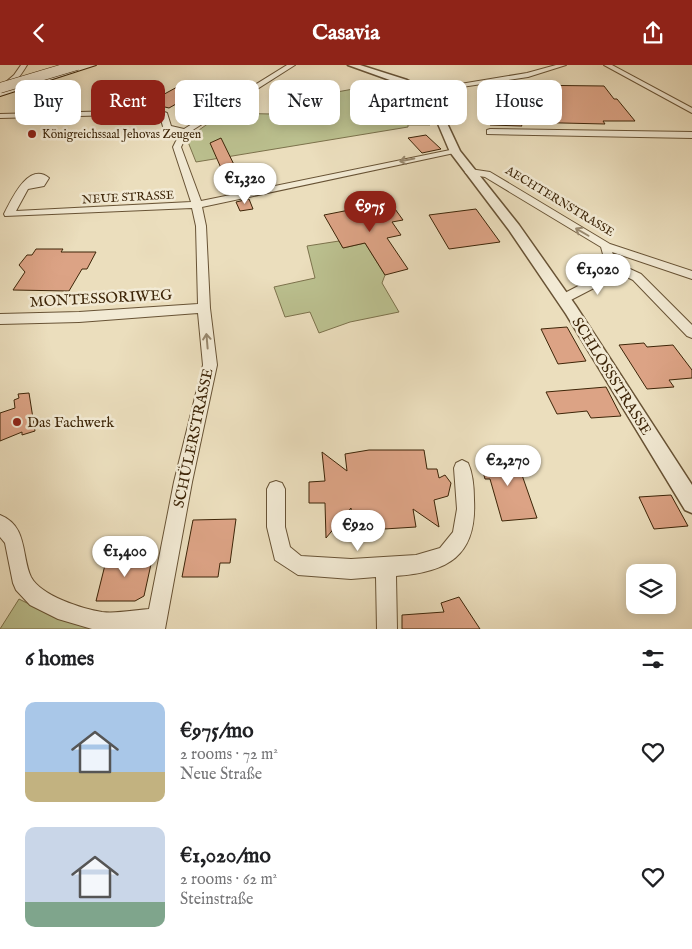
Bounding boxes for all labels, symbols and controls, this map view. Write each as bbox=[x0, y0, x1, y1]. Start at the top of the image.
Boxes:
icon: back bbox=[25, 19, 53, 47]
text: Casavia bbox=[312, 19, 380, 47]
icon: share bbox=[639, 19, 667, 47]
chip: Buy bbox=[15, 80, 81, 125]
chip: Rent bbox=[91, 80, 165, 125]
chip: Filters bbox=[175, 80, 259, 125]
chip: New bbox=[269, 80, 340, 125]
chip: Apartment bbox=[350, 80, 467, 125]
chip: House bbox=[477, 80, 562, 125]
place label: Königreichssaal Jehovas Zeugen bbox=[42, 127, 202, 143]
marker: Königreichssaal Jehovas Zeugen bbox=[26, 128, 38, 140]
one-way arrow bbox=[400, 156, 416, 166]
street label: AECHTERNSTRASSE bbox=[502, 162, 617, 240]
pin: €1,320 bbox=[204, 163, 286, 205]
text: €1,320 bbox=[225, 169, 265, 189]
street label: NEUE STRASSE bbox=[82, 188, 175, 207]
pin: €975 bbox=[340, 191, 400, 233]
text: €975 bbox=[355, 197, 385, 217]
one-way arrow bbox=[574, 227, 589, 237]
pin: €1,020 bbox=[557, 253, 639, 296]
text: €1,020 bbox=[577, 260, 619, 280]
street label: MONTESSORIWEG bbox=[29, 285, 173, 312]
street label: SCHLOSSSTRASSE bbox=[568, 314, 656, 439]
one-way arrow bbox=[203, 333, 212, 349]
street label: SCHÜLERSTRASSE bbox=[169, 367, 218, 510]
place label: Das Fachwerk bbox=[27, 413, 115, 432]
marker: Das Fachwerk bbox=[11, 416, 23, 428]
pin: €2,270 bbox=[467, 445, 549, 487]
text: €2,270 bbox=[486, 451, 530, 471]
pin: €920 bbox=[328, 509, 388, 552]
text: €920 bbox=[342, 516, 374, 536]
pin: €1,400 bbox=[84, 535, 166, 578]
text: €1,400 bbox=[103, 542, 147, 562]
map controls bbox=[626, 564, 676, 614]
button: layers bbox=[626, 564, 676, 614]
icon: filters bbox=[639, 645, 667, 673]
text: 6 homes bbox=[25, 646, 94, 673]
text: €975/mo bbox=[180, 718, 254, 745]
icon: home bbox=[65, 722, 125, 782]
icon: heart bbox=[639, 738, 667, 766]
text: 2 rooms · 72 m² bbox=[180, 745, 278, 765]
text: Neue Straße bbox=[180, 765, 262, 785]
text: €1,020/mo bbox=[180, 843, 271, 870]
icon: home bbox=[65, 847, 125, 907]
icon: heart bbox=[639, 863, 667, 891]
text: 2 rooms · 62 m² bbox=[180, 870, 277, 890]
text: Steinstraße bbox=[180, 890, 253, 910]

